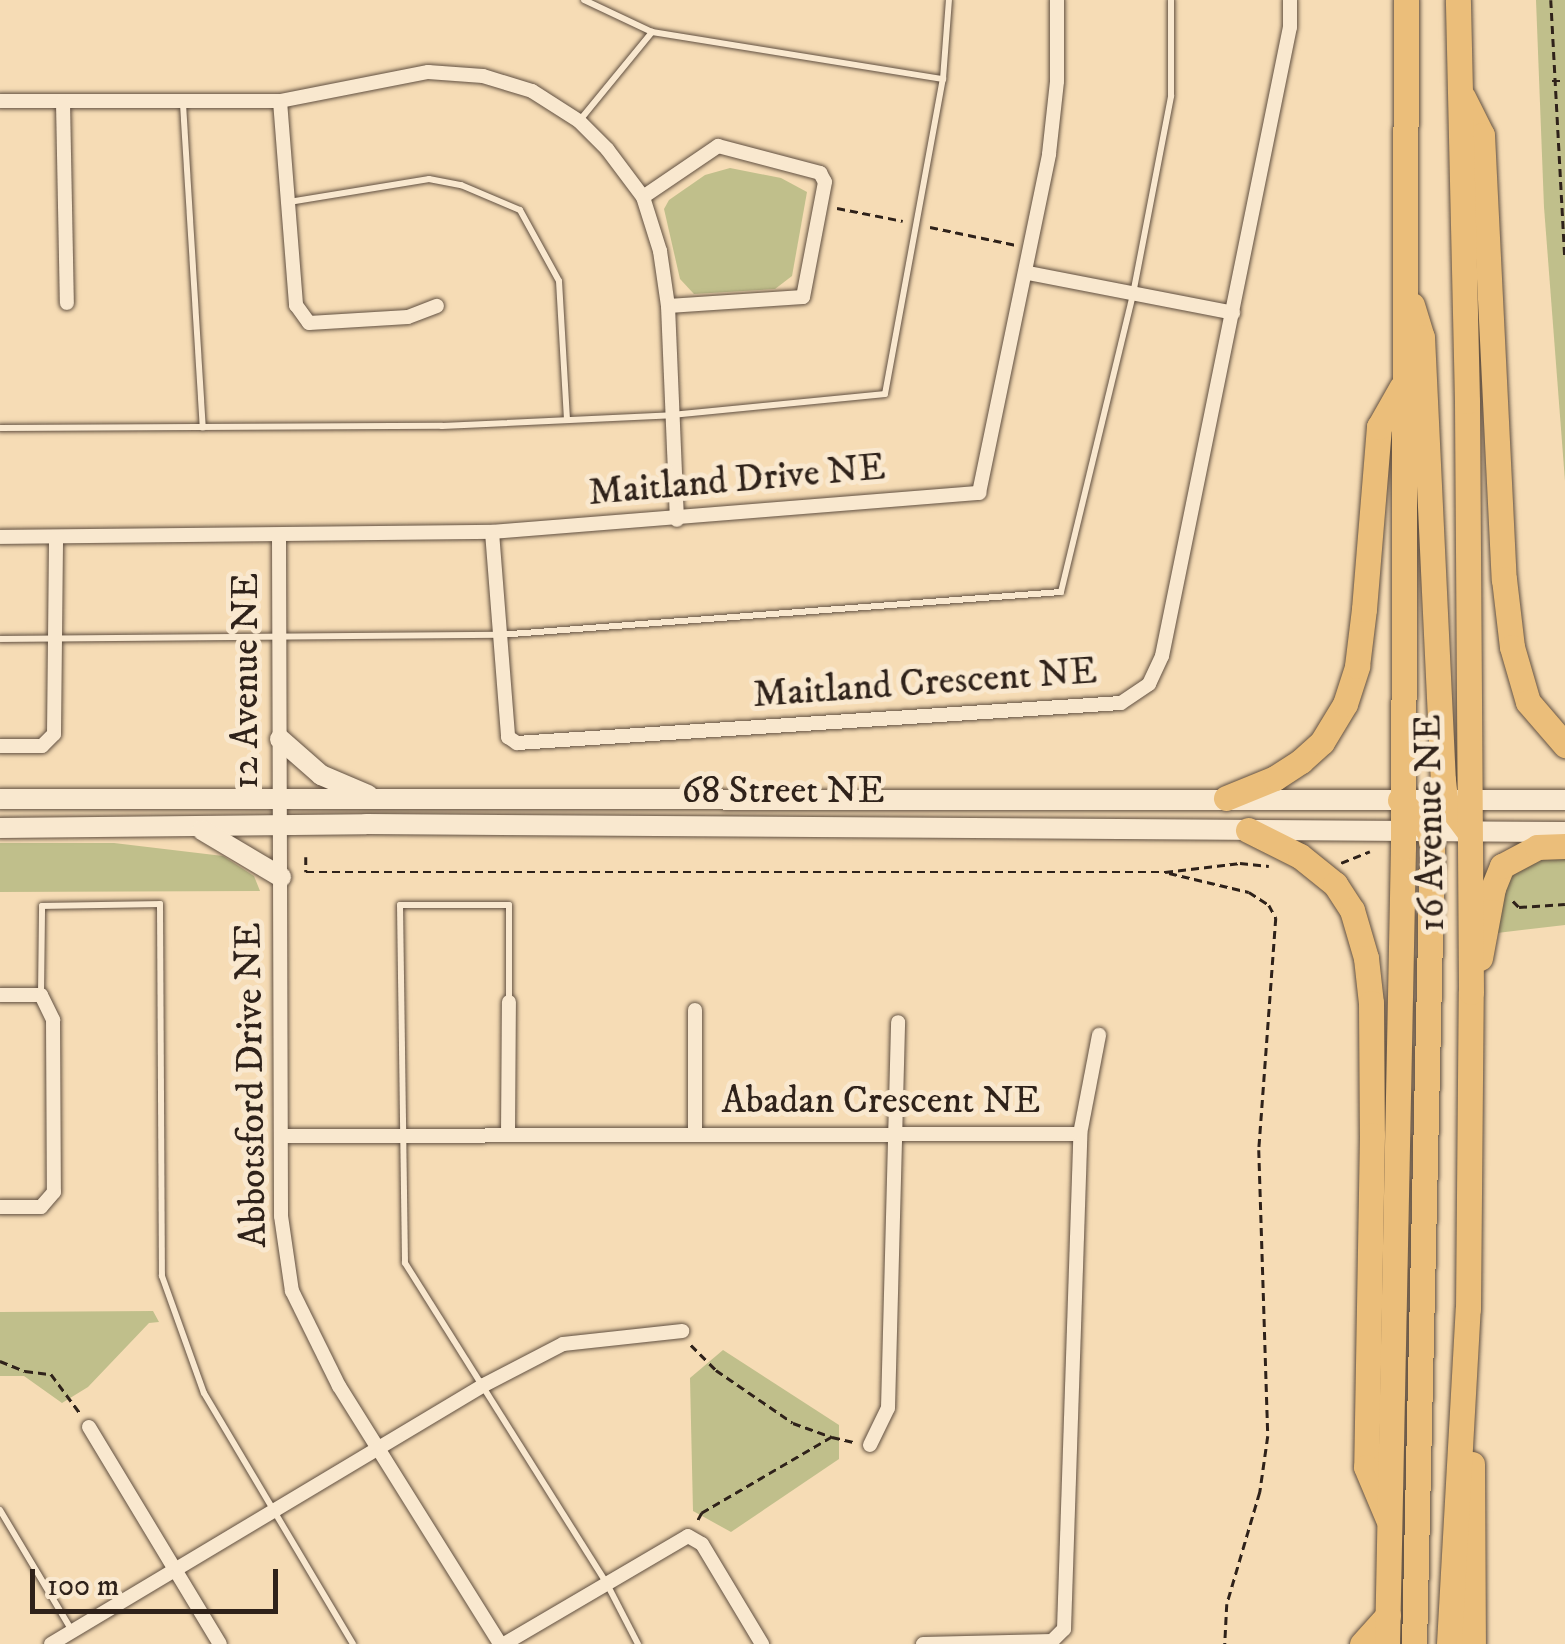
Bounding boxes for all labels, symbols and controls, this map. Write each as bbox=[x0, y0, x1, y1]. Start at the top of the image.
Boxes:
street label: Maitland Drive NE bbox=[587, 445, 887, 517]
street label: 12 Avenue NE bbox=[224, 573, 270, 789]
street label: Maitland Crescent NE bbox=[751, 649, 1099, 719]
street label: 16 Avenue NE bbox=[1406, 714, 1456, 932]
street label: 68 Street NE bbox=[681, 769, 885, 815]
street label: Abbotsford Drive NE bbox=[226, 922, 278, 1248]
street label: Abadan Crescent NE bbox=[721, 1079, 1041, 1125]
scale bar bbox=[35, 1549, 282, 1611]
text: 100 m bbox=[47, 1568, 119, 1605]

